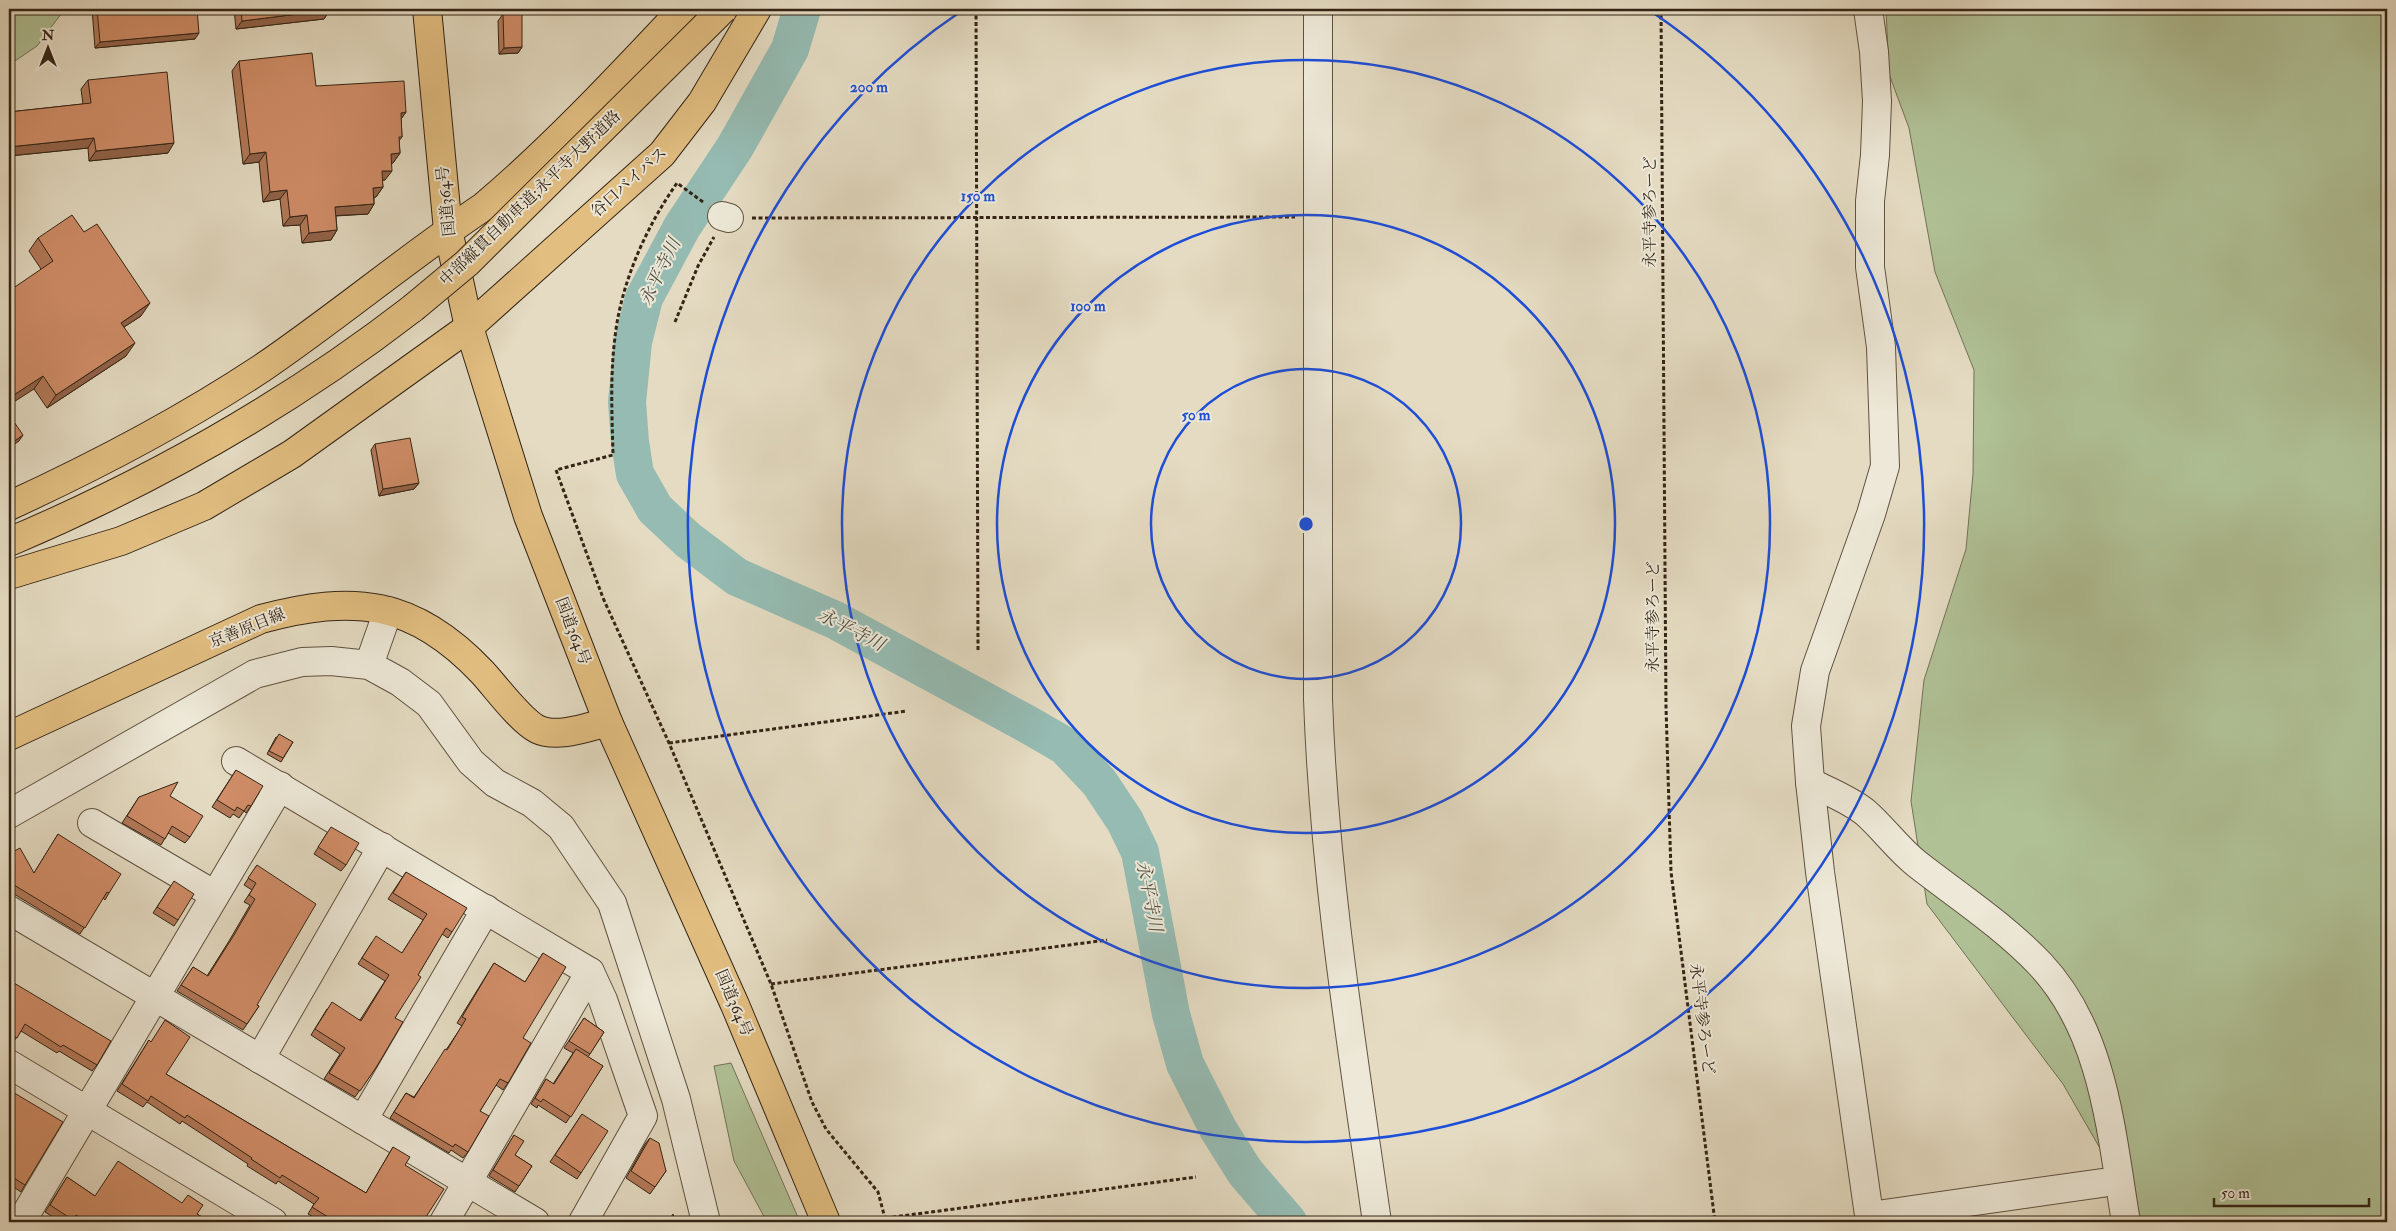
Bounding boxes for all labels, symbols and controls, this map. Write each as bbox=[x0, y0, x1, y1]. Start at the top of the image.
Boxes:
north arrow bbox=[22, 22, 72, 72]
text: N bbox=[41, 27, 55, 44]
text: 200 m bbox=[850, 78, 888, 97]
street label: 中部縦貫自動車道;永平寺大野道路 bbox=[435, 106, 625, 290]
street label: 谷口バイパス bbox=[587, 143, 671, 221]
street label: 永平寺参ろーど bbox=[1640, 156, 1660, 268]
street label: 国道364号 bbox=[432, 165, 460, 237]
text: 150 m bbox=[961, 187, 995, 206]
water label: 永平寺川 bbox=[634, 233, 687, 309]
text: 100 m bbox=[1070, 297, 1106, 316]
text: 50 m bbox=[1182, 406, 1211, 425]
centre of rings bbox=[1297, 515, 1315, 533]
street label: 永平寺参ろーど bbox=[1643, 561, 1663, 673]
street label: 国道364号 bbox=[551, 594, 595, 668]
water label: 永平寺川 bbox=[814, 603, 890, 657]
street label: 京善原目線 bbox=[206, 604, 288, 652]
water label: 永平寺川 bbox=[1131, 858, 1168, 935]
street label: 永平寺参ろーど bbox=[1685, 962, 1719, 1076]
street label: 国道364号 bbox=[711, 966, 757, 1040]
scale bar bbox=[2214, 1176, 2368, 1208]
text: 50 m bbox=[2221, 1184, 2250, 1203]

